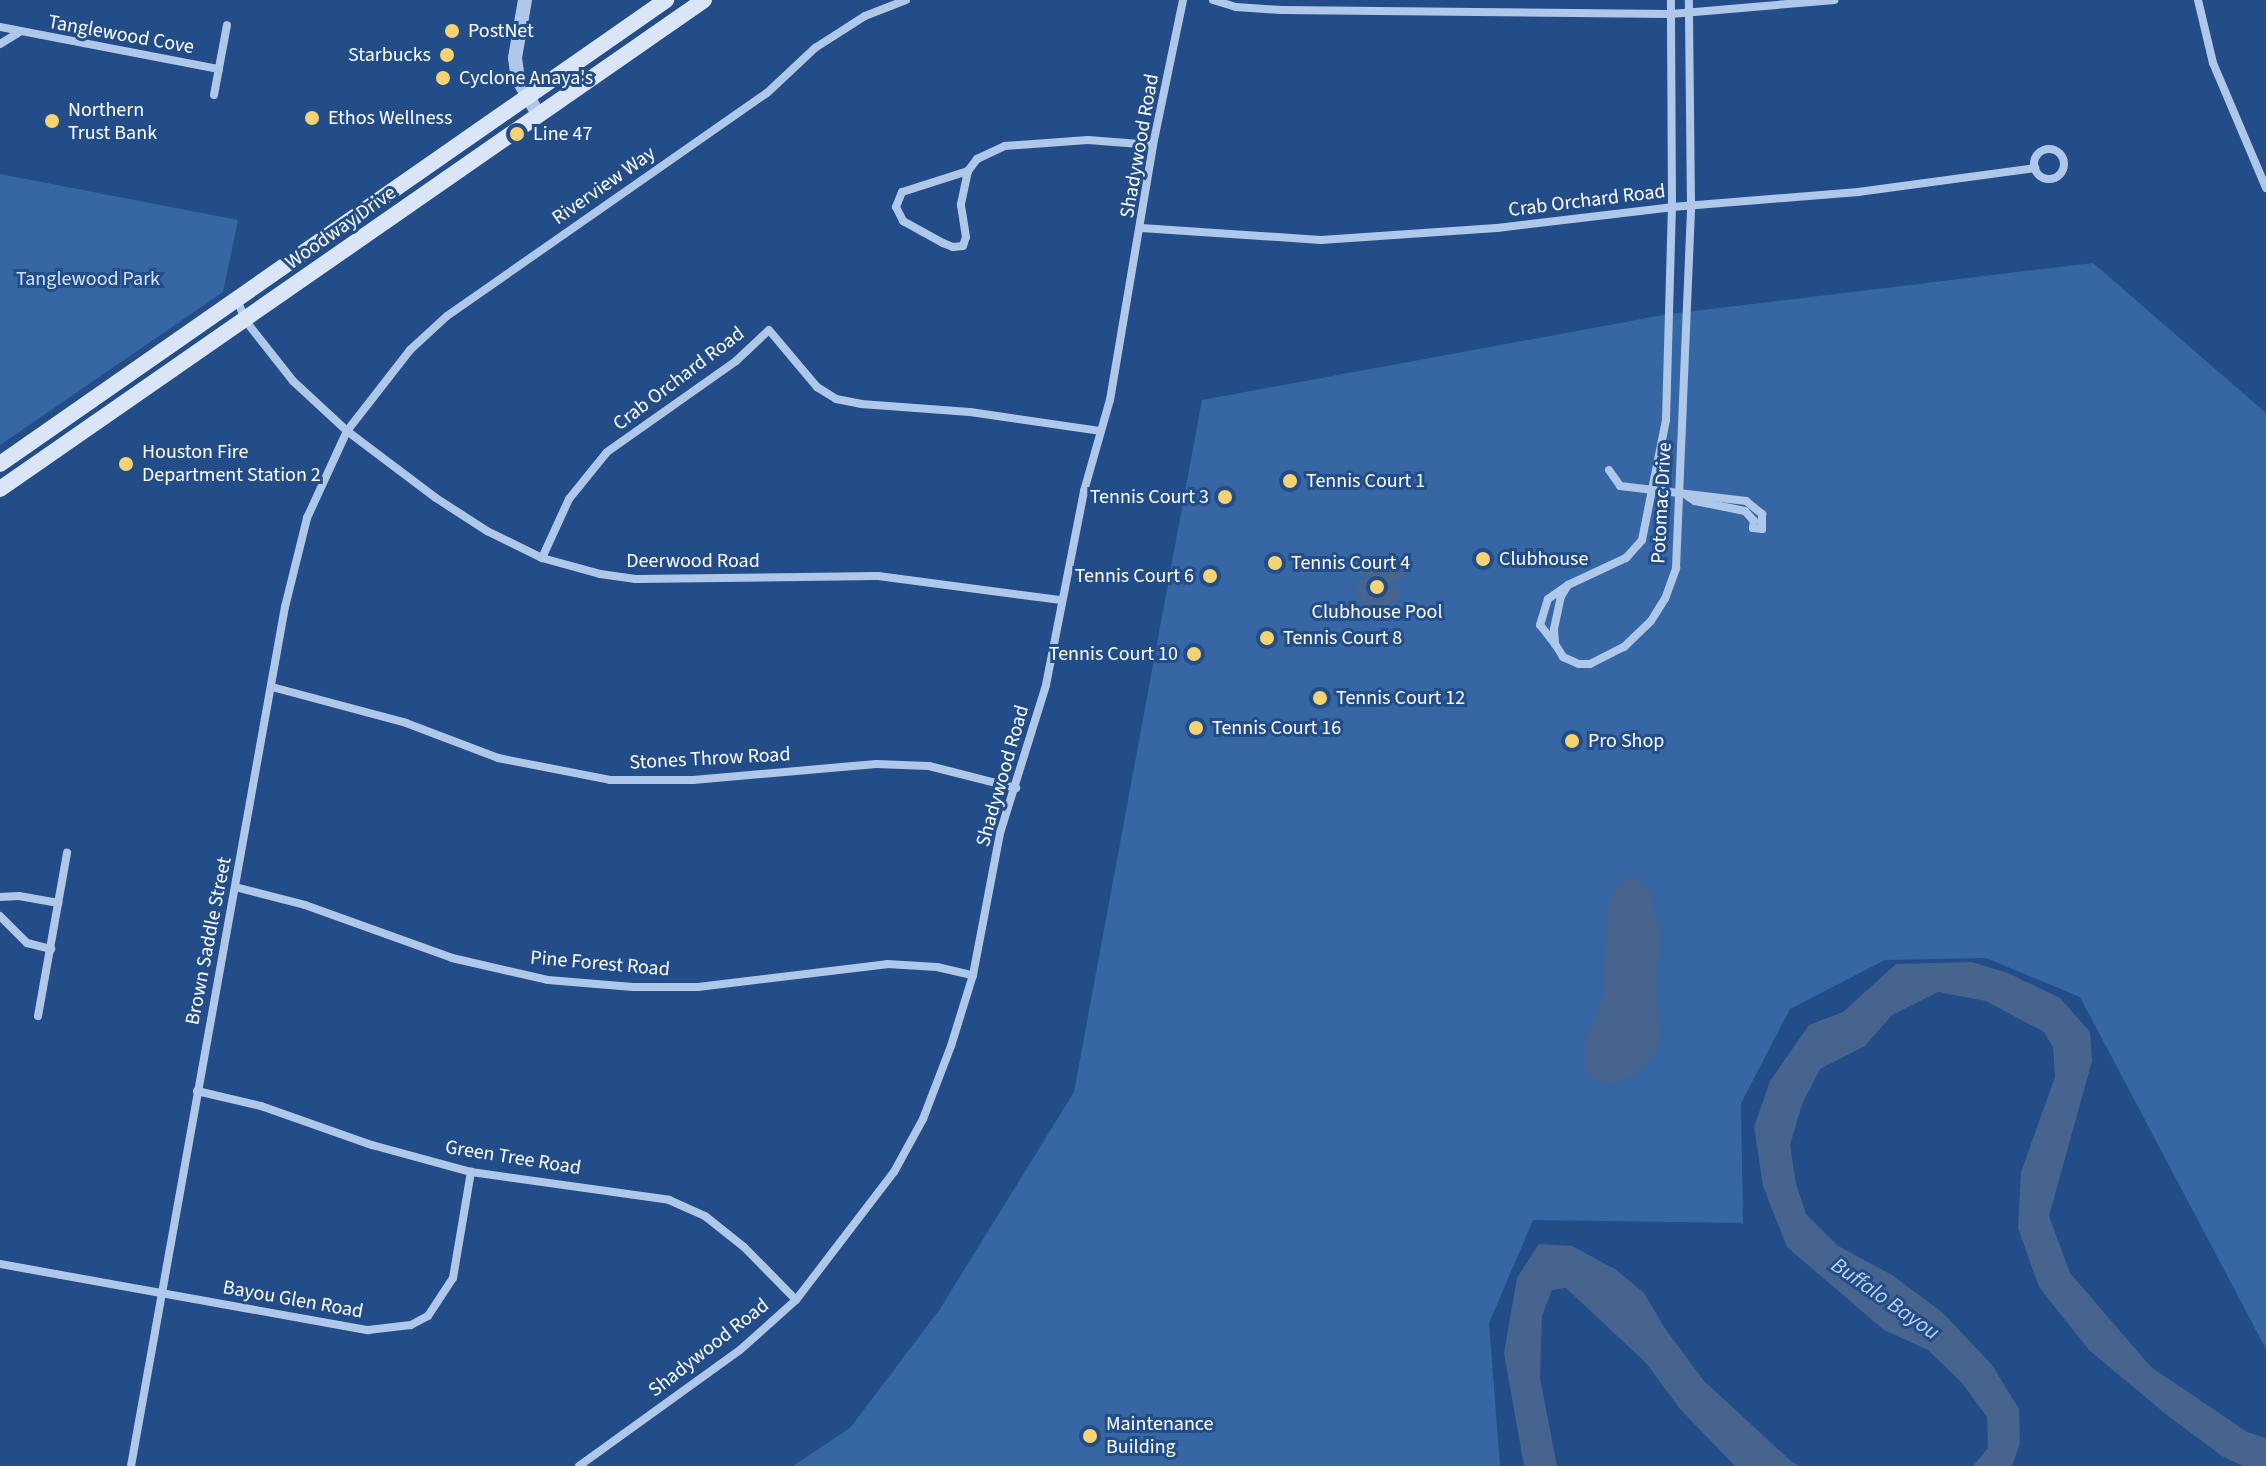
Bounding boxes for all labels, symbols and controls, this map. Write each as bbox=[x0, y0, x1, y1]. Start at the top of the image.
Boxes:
street label: Tanglewood Cove bbox=[46, 10, 196, 60]
place label: PostNet bbox=[468, 19, 534, 43]
marker: PostNet bbox=[443, 22, 461, 40]
place label: Starbucks bbox=[348, 43, 431, 67]
marker: Starbucks bbox=[438, 46, 456, 64]
place label: Cyclone Anaya's bbox=[459, 66, 593, 90]
marker: Cyclone Anaya's bbox=[434, 69, 452, 87]
street label: Shadywood Road bbox=[1115, 72, 1165, 220]
place label: Northern Trust Bank bbox=[68, 98, 157, 145]
place label: Ethos Wellness bbox=[328, 106, 452, 130]
marker: Ethos Wellness bbox=[303, 109, 321, 127]
marker: Northern Trust Bank bbox=[43, 112, 61, 130]
place label: Line 47 bbox=[533, 122, 592, 146]
marker: Line 47 bbox=[508, 125, 526, 143]
street label: Riverview Way bbox=[548, 142, 660, 230]
street label: Crab Orchard Road bbox=[1507, 179, 1667, 223]
street label: Woodway Drive bbox=[281, 181, 401, 275]
park label: Tanglewood Park bbox=[16, 267, 160, 291]
street label: Crab Orchard Road bbox=[609, 322, 749, 436]
place label: Houston Fire Department Station 2 bbox=[142, 440, 321, 487]
street label: Potomac Drive bbox=[1647, 442, 1677, 564]
marker: Houston Fire Department Station 2 bbox=[117, 455, 135, 473]
place label: Tennis Court 1 bbox=[1306, 469, 1425, 493]
marker: Tennis Court 1 bbox=[1281, 472, 1299, 490]
place label: Tennis Court 3 bbox=[1090, 485, 1209, 509]
marker: Tennis Court 3 bbox=[1216, 488, 1234, 506]
place label: Clubhouse bbox=[1499, 547, 1588, 571]
street label: Deerwood Road bbox=[626, 549, 760, 573]
marker: Clubhouse bbox=[1474, 550, 1492, 568]
place label: Tennis Court 4 bbox=[1291, 551, 1410, 575]
marker: Tennis Court 4 bbox=[1266, 554, 1284, 572]
place label: Tennis Court 6 bbox=[1075, 564, 1194, 588]
marker: Tennis Court 6 bbox=[1201, 567, 1219, 585]
marker: Clubhouse Pool bbox=[1368, 578, 1386, 596]
place label: Clubhouse Pool bbox=[1312, 600, 1442, 624]
place label: Tennis Court 8 bbox=[1283, 626, 1402, 650]
marker: Tennis Court 8 bbox=[1258, 629, 1276, 647]
place label: Tennis Court 10 bbox=[1049, 642, 1178, 666]
marker: Tennis Court 10 bbox=[1185, 645, 1203, 663]
place label: Tennis Court 12 bbox=[1336, 686, 1465, 710]
marker: Tennis Court 12 bbox=[1311, 689, 1329, 707]
street label: Shadywood Road bbox=[971, 702, 1035, 850]
place label: Tennis Court 16 bbox=[1212, 716, 1341, 740]
marker: Tennis Court 16 bbox=[1187, 719, 1205, 737]
place label: Pro Shop bbox=[1588, 729, 1664, 753]
marker: Pro Shop bbox=[1563, 732, 1581, 750]
street label: Stones Throw Road bbox=[629, 743, 791, 775]
street label: Brown Saddle Street bbox=[181, 855, 237, 1027]
street label: Pine Forest Road bbox=[529, 946, 671, 982]
street label: Green Tree Road bbox=[443, 1135, 583, 1181]
water label: Buffalo Bayou bbox=[1826, 1252, 1944, 1346]
street label: Bayou Glen Road bbox=[221, 1276, 365, 1324]
street label: Shadywood Road bbox=[644, 1294, 774, 1402]
place label: Maintenance Building bbox=[1106, 1412, 1213, 1459]
marker: Maintenance Building bbox=[1081, 1427, 1099, 1445]

